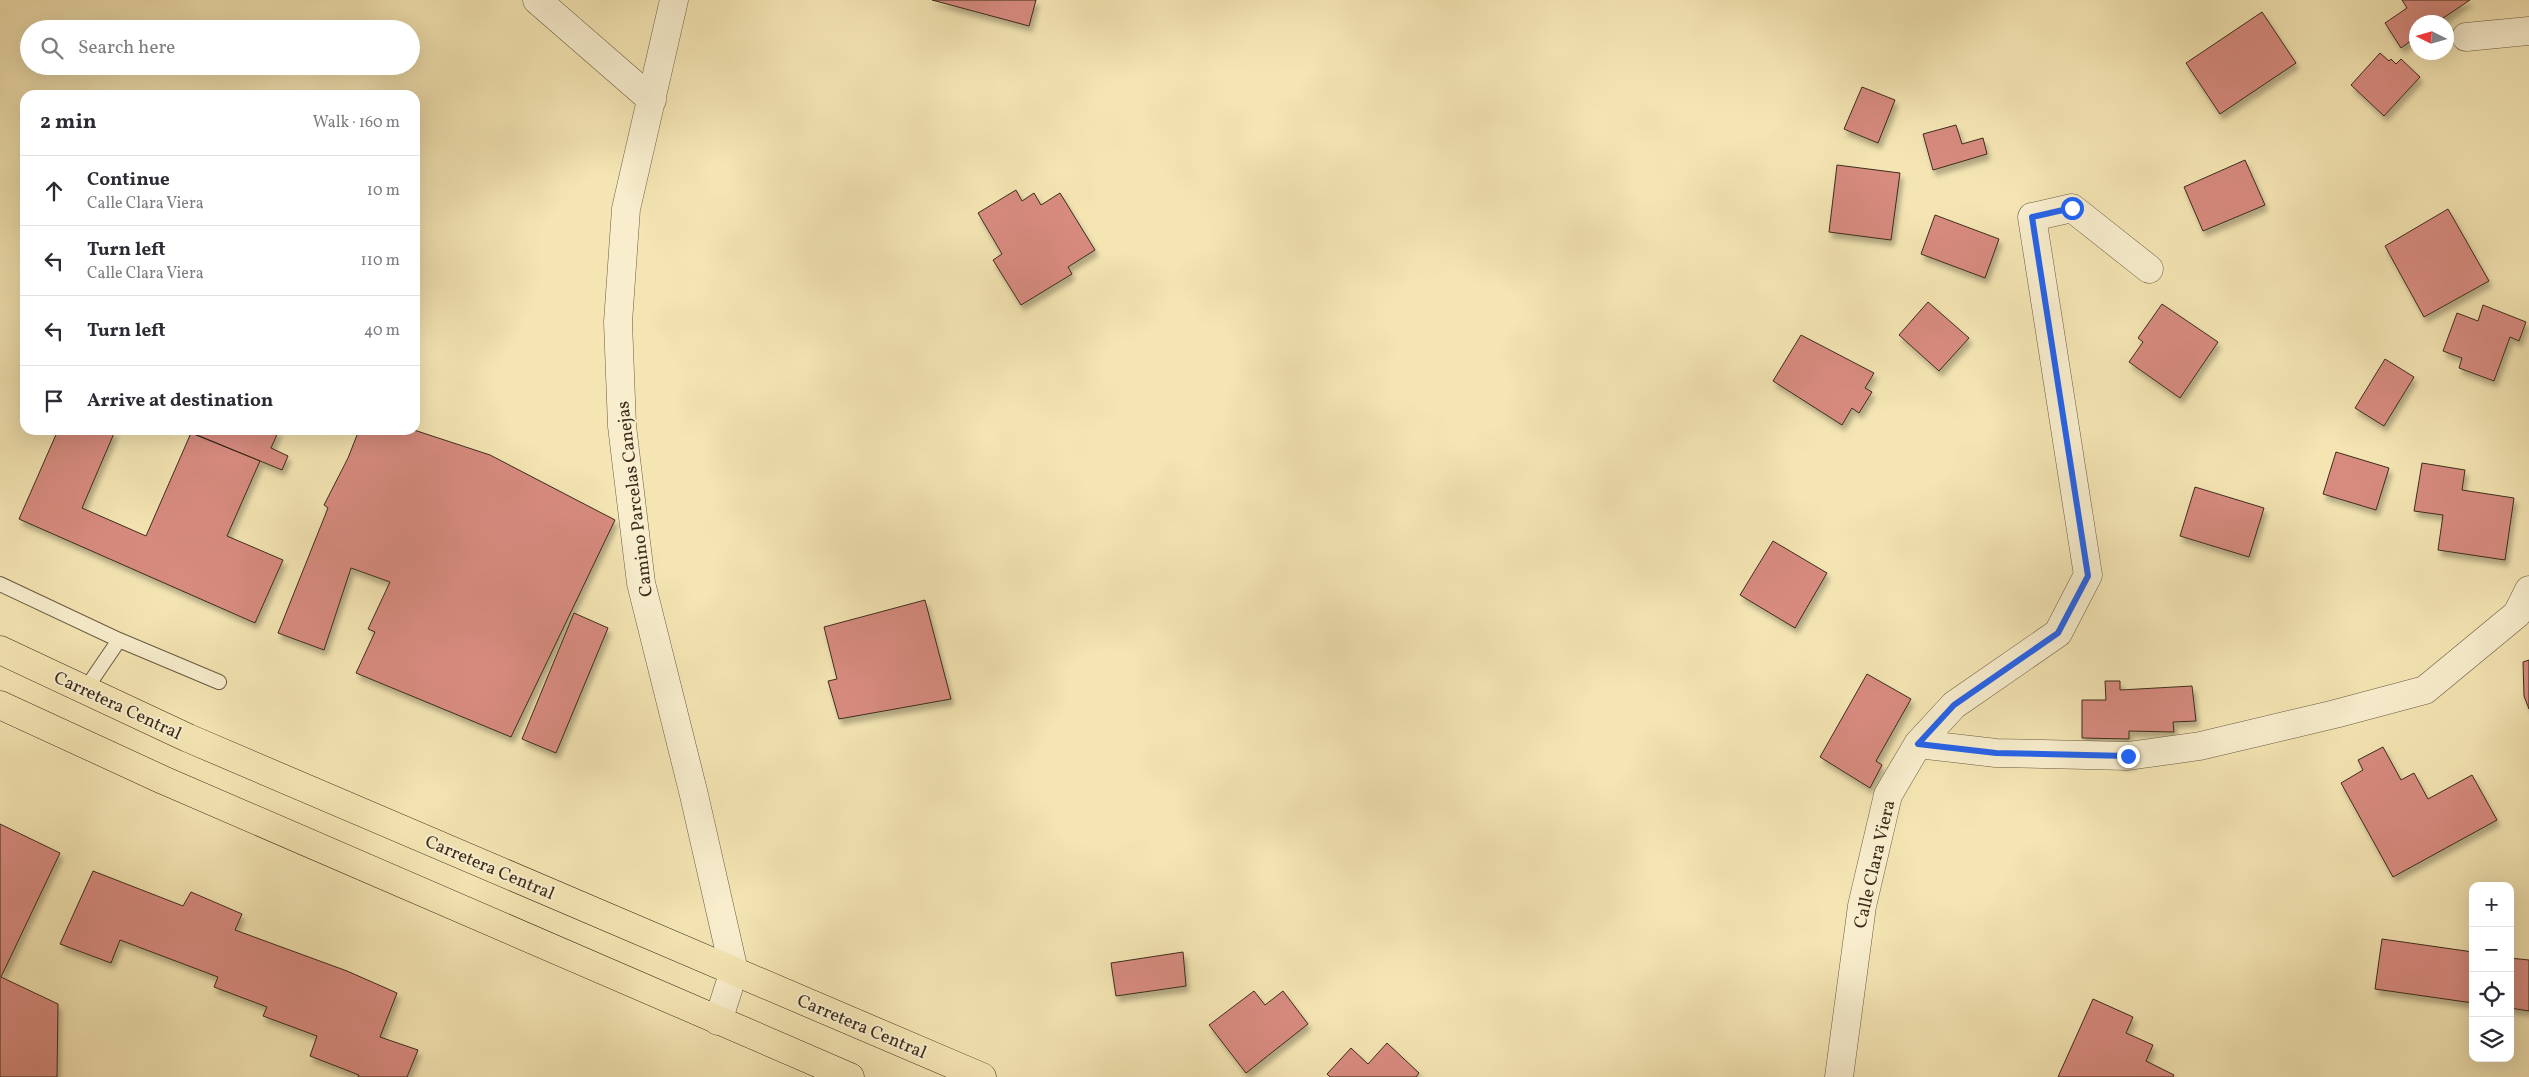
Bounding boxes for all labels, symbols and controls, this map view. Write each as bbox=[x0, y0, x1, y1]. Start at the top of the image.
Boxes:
north arrow bbox=[2409, 15, 2454, 60]
search box bbox=[20, 20, 420, 75]
icon: search bbox=[38, 34, 66, 62]
text: Search here bbox=[78, 35, 175, 61]
text: 2 min bbox=[40, 108, 97, 137]
text: Walk · 160 m bbox=[313, 112, 400, 134]
text: Continue bbox=[87, 167, 170, 193]
icon: ahead bbox=[40, 177, 68, 205]
text: 10 m bbox=[367, 180, 400, 202]
text: Calle Clara Viera bbox=[87, 193, 204, 215]
route start bbox=[2061, 197, 2084, 220]
text: Turn left bbox=[87, 237, 166, 263]
icon: left bbox=[40, 247, 68, 275]
text: 110 m bbox=[361, 250, 400, 272]
text: Calle Clara Viera bbox=[87, 263, 204, 285]
icon: left bbox=[40, 317, 68, 345]
text: Turn left bbox=[87, 318, 166, 344]
text: 40 m bbox=[364, 320, 400, 342]
icon: arrive bbox=[40, 387, 68, 415]
text: Arrive at destination bbox=[87, 388, 273, 414]
street label: Camino Parcelas Canejas bbox=[611, 400, 660, 598]
street label: Carretera Central bbox=[49, 666, 185, 747]
route end bbox=[2117, 745, 2140, 768]
street label: Calle Clara Viera bbox=[1849, 798, 1902, 931]
street label: Carretera Central bbox=[421, 830, 558, 907]
map controls bbox=[2469, 882, 2514, 1062]
button: + bbox=[2469, 882, 2514, 927]
button: − bbox=[2469, 927, 2514, 972]
button: locate bbox=[2469, 972, 2514, 1017]
street label: Carretera Central bbox=[793, 989, 930, 1066]
button: layers bbox=[2469, 1017, 2514, 1062]

